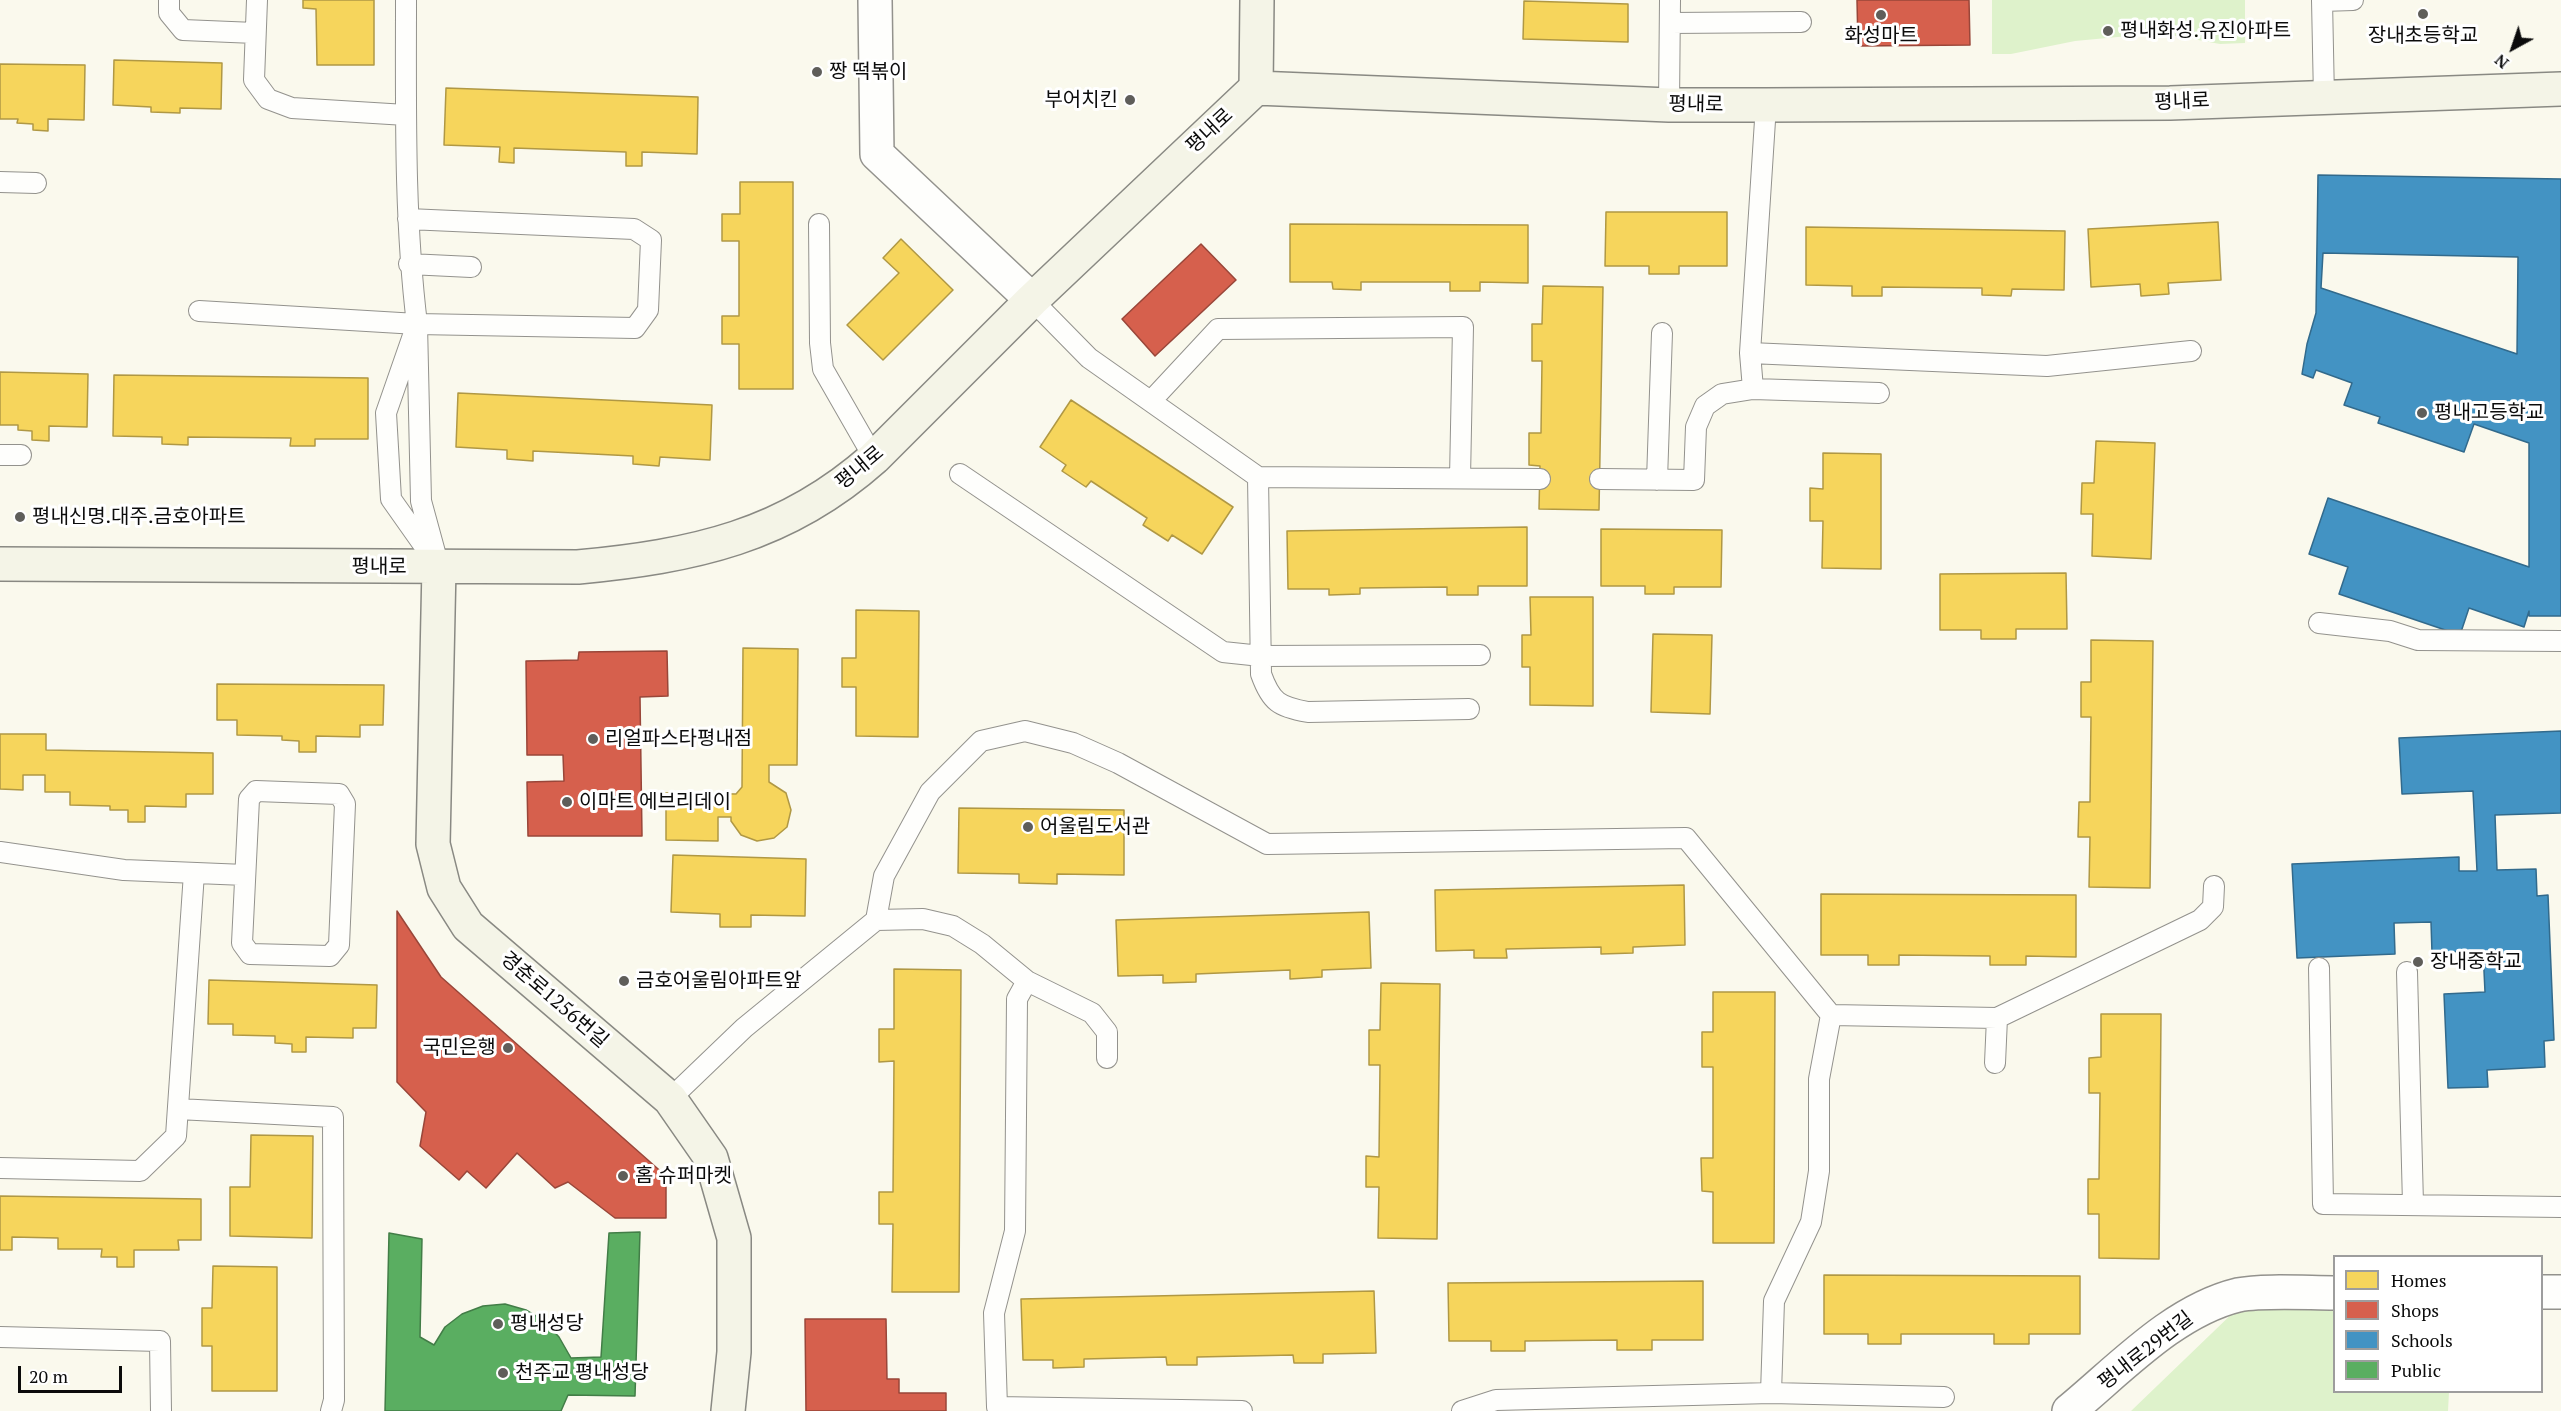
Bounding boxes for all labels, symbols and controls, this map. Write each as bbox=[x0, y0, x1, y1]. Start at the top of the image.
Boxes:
marker: 장내초등학교 bbox=[2416, 7, 2430, 21]
marker: 화성마트 bbox=[1874, 8, 1888, 22]
north arrow bbox=[2483, 18, 2543, 78]
place label: 평내화성.유진아파트 bbox=[2120, 19, 2291, 43]
place label: 화성마트 bbox=[1844, 24, 1918, 48]
marker: 평내화성.유진아파트 bbox=[2101, 24, 2115, 38]
place label: 장내초등학교 bbox=[2368, 24, 2478, 48]
text: N bbox=[2490, 49, 2513, 74]
place label: 짱 떡볶이 bbox=[829, 60, 907, 84]
marker: 짱 떡볶이 bbox=[810, 65, 824, 79]
place label: 부어치킨 bbox=[1044, 88, 1118, 112]
street label: 평내로 bbox=[2154, 89, 2210, 115]
marker: 부어치킨 bbox=[1123, 93, 1137, 107]
street label: 평내로 bbox=[1668, 93, 1724, 117]
street label: 평내로 bbox=[1182, 103, 1238, 159]
place label: 평내고등학교 bbox=[2434, 401, 2544, 425]
marker: 평내고등학교 bbox=[2415, 406, 2429, 420]
street label: 평내로 bbox=[831, 441, 889, 495]
place label: 평내신명.대주.금호아파트 bbox=[32, 505, 246, 529]
marker: 평내신명.대주.금호아파트 bbox=[13, 510, 27, 524]
street label: 평내로 bbox=[351, 555, 407, 579]
place label: 리얼파스타평내점 bbox=[605, 727, 752, 751]
marker: 리얼파스타평내점 bbox=[586, 732, 600, 746]
place label: 이마트 에브리데이 bbox=[579, 790, 731, 814]
marker: 이마트 에브리데이 bbox=[560, 795, 574, 809]
place label: 어울림도서관 bbox=[1040, 815, 1150, 839]
marker: 어울림도서관 bbox=[1021, 820, 1035, 834]
street label: 경춘로1256번길 bbox=[495, 947, 613, 1053]
place label: 장내중학교 bbox=[2430, 950, 2522, 974]
marker: 장내중학교 bbox=[2411, 955, 2425, 969]
place label: 금호어울림아파트앞 bbox=[636, 969, 802, 993]
marker: 금호어울림아파트앞 bbox=[617, 974, 631, 988]
place label: 국민은행 bbox=[422, 1036, 496, 1060]
marker: 국민은행 bbox=[501, 1041, 515, 1055]
place label: 홈 슈퍼마켓 bbox=[635, 1164, 732, 1188]
marker: 홈 슈퍼마켓 bbox=[616, 1169, 630, 1183]
legend bbox=[2333, 1255, 2543, 1393]
text: Homes bbox=[2391, 1268, 2446, 1292]
text: Shops bbox=[2391, 1298, 2439, 1322]
street label: 평내로29번길 bbox=[2094, 1307, 2198, 1395]
place label: 평내성당 bbox=[510, 1312, 584, 1336]
marker: 평내성당 bbox=[491, 1317, 505, 1331]
text: Schools bbox=[2391, 1328, 2453, 1352]
scale bar bbox=[21, 1354, 124, 1392]
text: Public bbox=[2391, 1358, 2441, 1382]
place label: 천주교 평내성당 bbox=[515, 1361, 649, 1385]
text: 20 m bbox=[29, 1364, 68, 1388]
marker: 천주교 평내성당 bbox=[496, 1366, 510, 1380]

